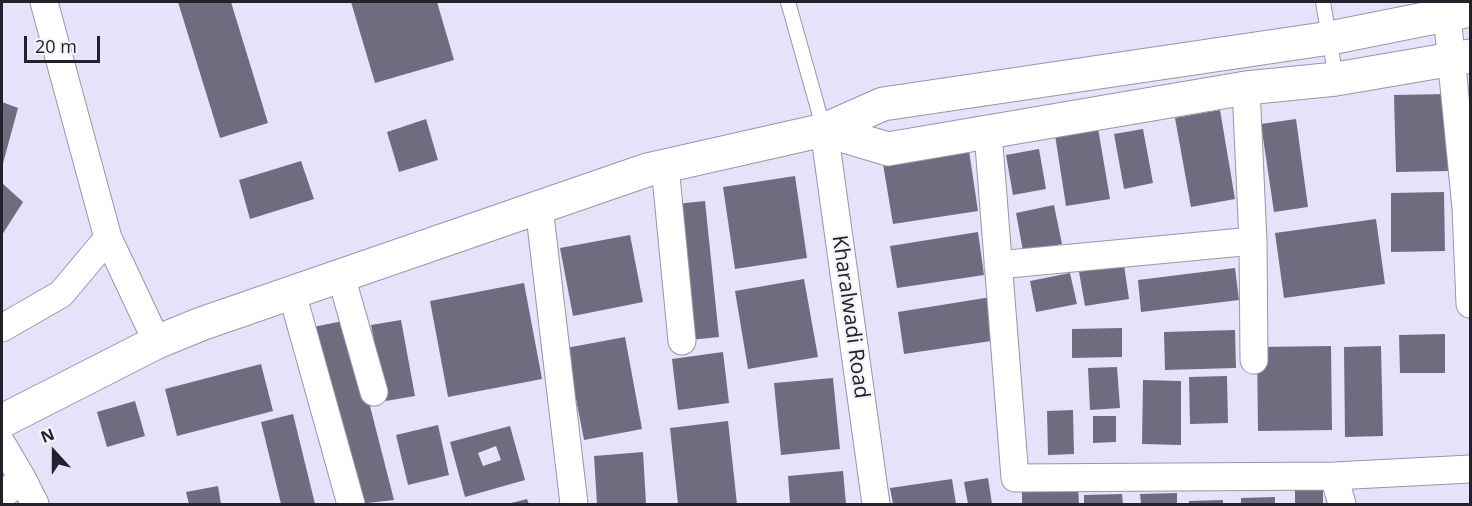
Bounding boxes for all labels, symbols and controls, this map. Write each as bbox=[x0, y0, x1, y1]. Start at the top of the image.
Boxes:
scale bar bbox=[27, 24, 104, 62]
text: 20 m bbox=[35, 34, 77, 58]
street label: Kharalwadi Road bbox=[826, 234, 874, 400]
north arrow bbox=[24, 422, 84, 482]
text: N bbox=[38, 423, 58, 448]

